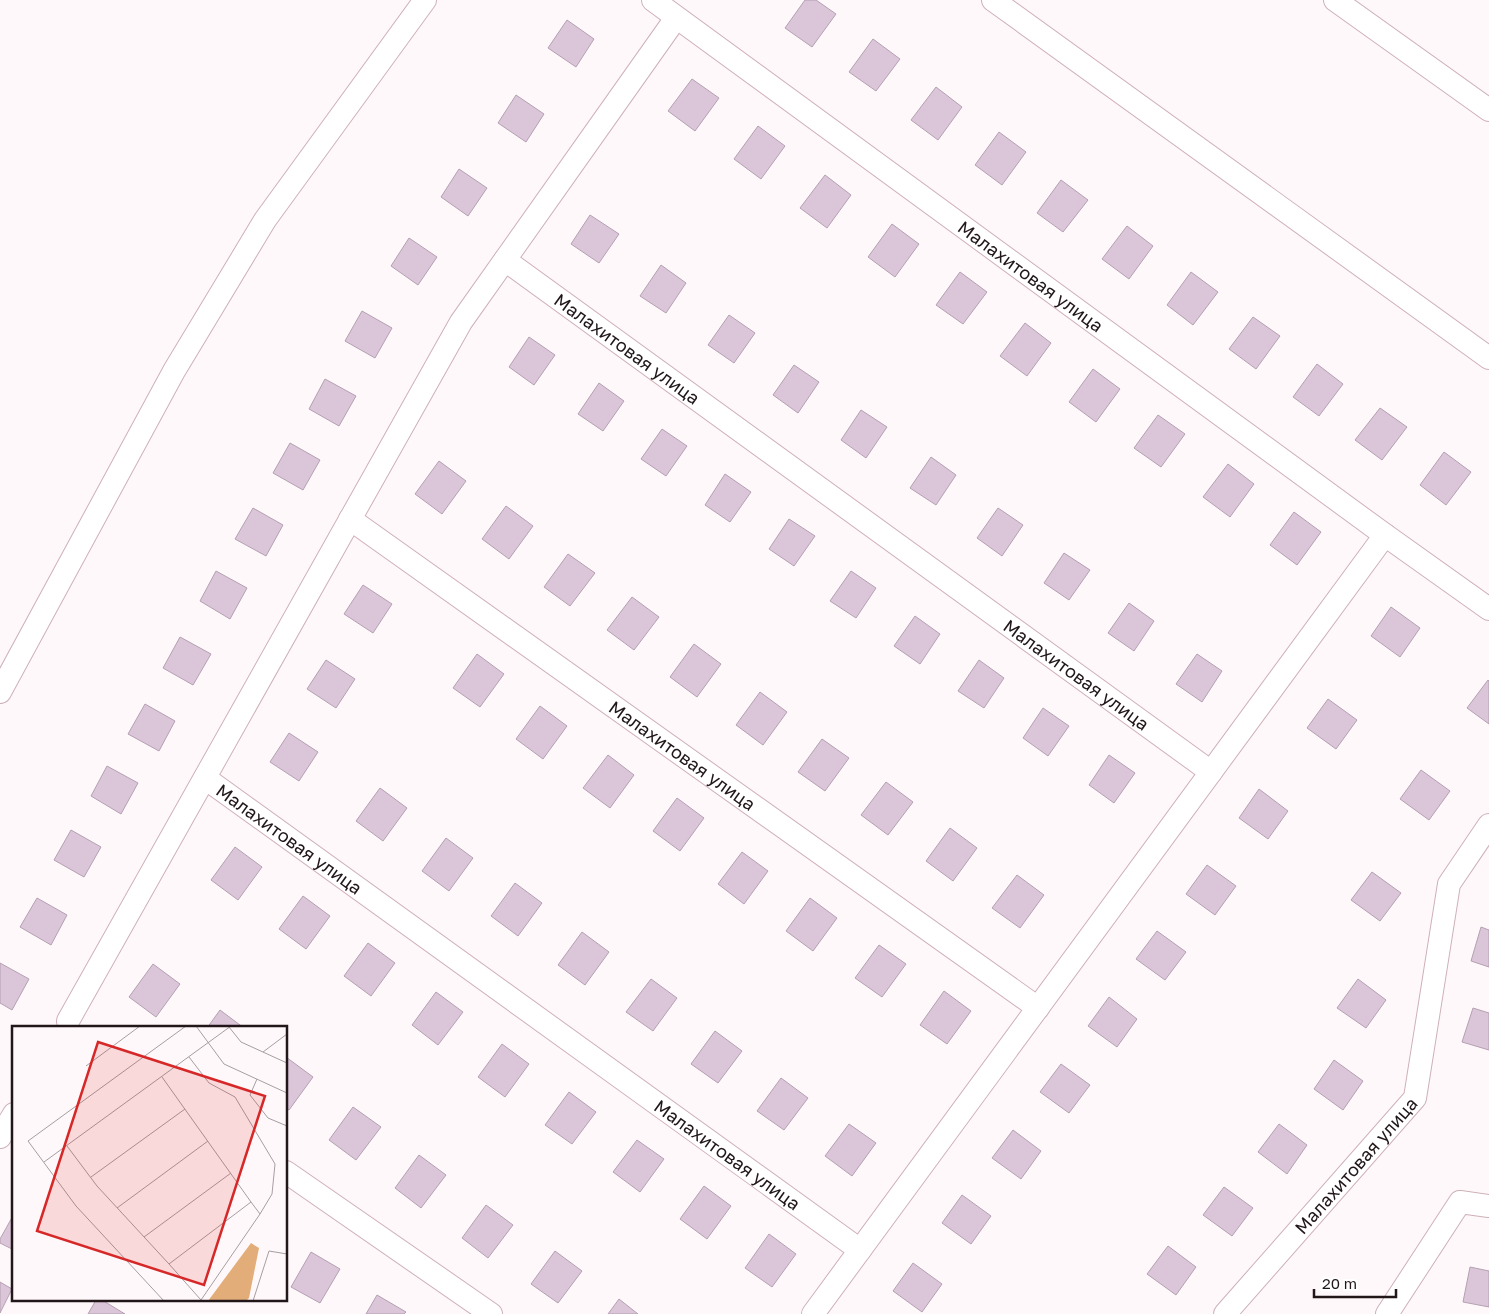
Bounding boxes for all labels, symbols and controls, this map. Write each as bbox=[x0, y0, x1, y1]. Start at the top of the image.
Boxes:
street label: Малахитовая улица bbox=[954, 216, 1108, 337]
street label: Малахитовая улица bbox=[550, 288, 704, 409]
street label: Малахитовая улица bbox=[999, 614, 1154, 735]
street label: Малахитовая улица bbox=[605, 696, 760, 815]
street label: Малахитовая улица bbox=[212, 779, 367, 899]
inset map bbox=[12, 1026, 288, 1302]
street label: Малахитовая улица bbox=[1290, 1093, 1422, 1238]
street label: Малахитовая улица bbox=[650, 1095, 805, 1214]
scale bar bbox=[1314, 1266, 1396, 1298]
text: 20 m bbox=[1322, 1274, 1357, 1292]

